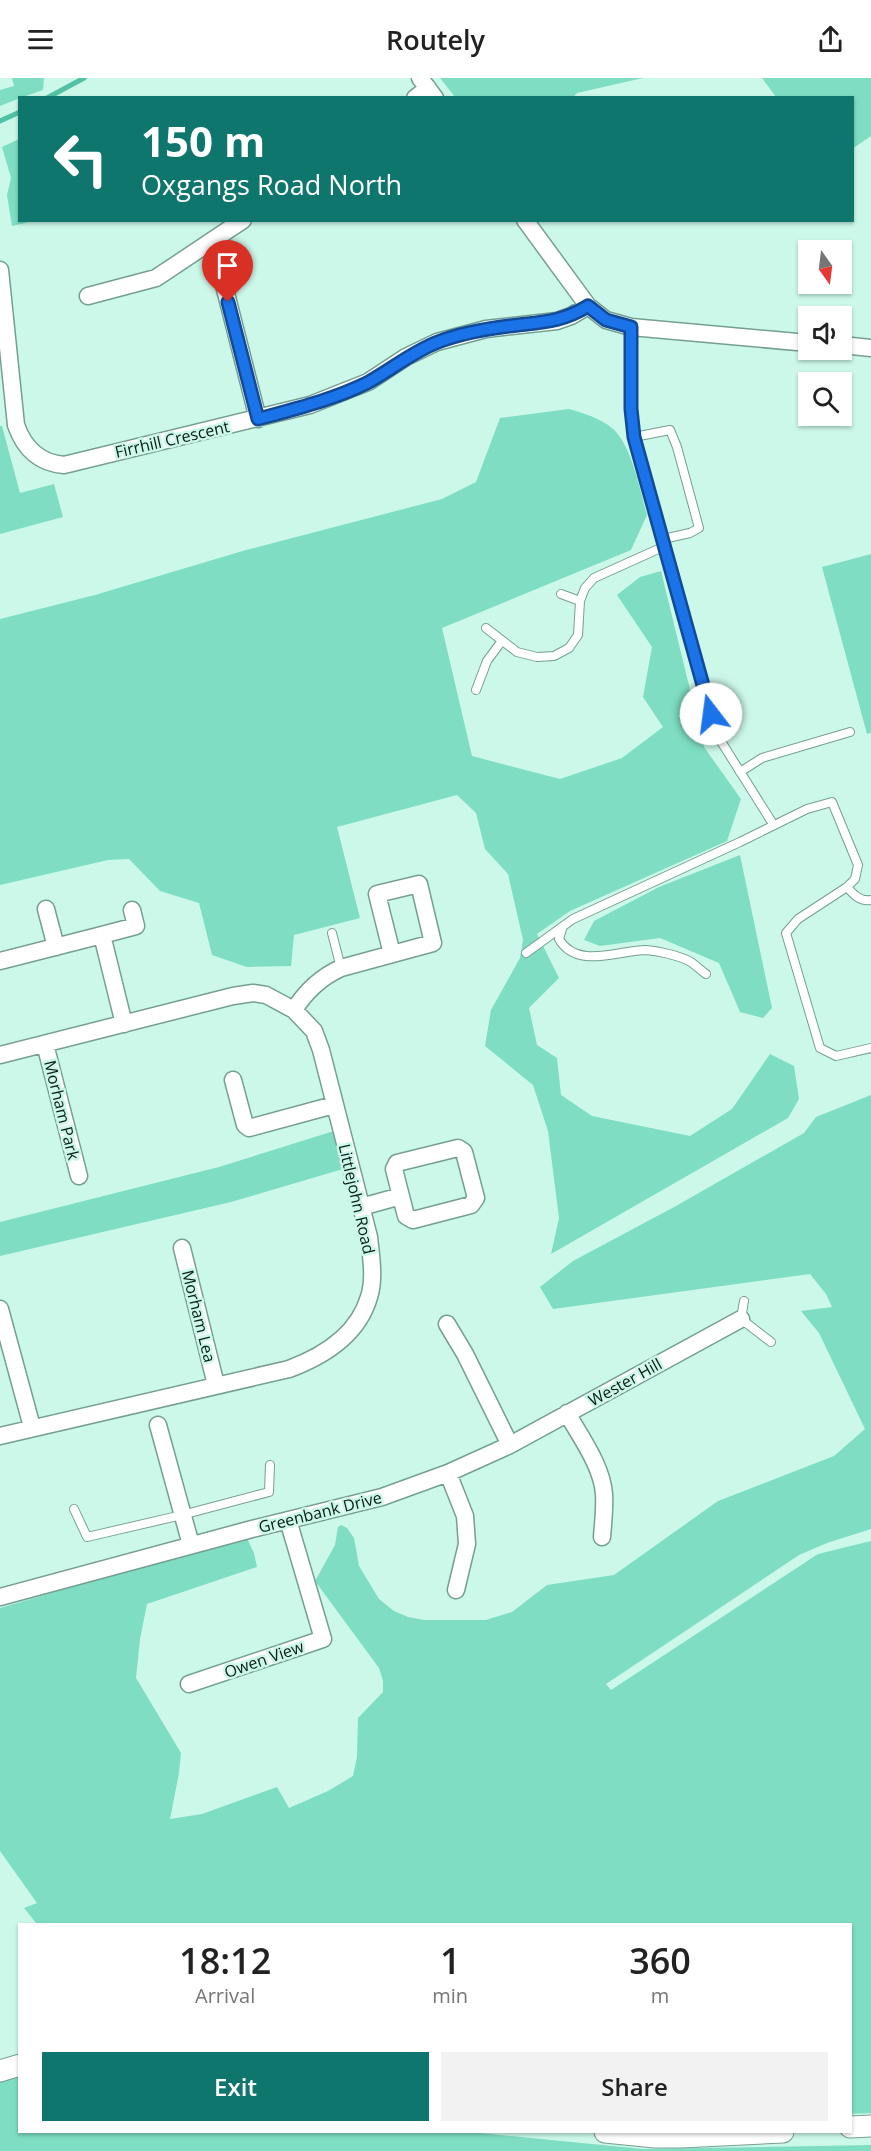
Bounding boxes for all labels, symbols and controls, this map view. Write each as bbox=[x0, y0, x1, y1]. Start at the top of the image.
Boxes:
text: Routely bbox=[386, 21, 485, 58]
icon: menu bbox=[24, 23, 57, 56]
icon: share bbox=[814, 23, 847, 56]
text: 150 m bbox=[141, 112, 265, 169]
icon: left bbox=[42, 120, 120, 198]
text: Oxgangs Road North bbox=[141, 166, 402, 203]
pin bbox=[202, 240, 253, 302]
north arrow bbox=[798, 240, 852, 294]
map controls bbox=[798, 240, 852, 426]
icon: arrive bbox=[211, 249, 244, 282]
button: sound bbox=[798, 306, 852, 360]
button: search bbox=[798, 372, 852, 426]
street label: Firrhill Crescent bbox=[113, 415, 232, 463]
position arrow bbox=[679, 682, 743, 746]
street label: Morham Park bbox=[39, 1058, 85, 1163]
street label: Littlejohn Road bbox=[334, 1142, 380, 1256]
street label: Morham Lea bbox=[177, 1268, 221, 1364]
street label: Wester Hill bbox=[584, 1353, 666, 1411]
street label: Greenbank Drive bbox=[256, 1486, 384, 1538]
street label: Owen View bbox=[221, 1635, 307, 1683]
text: 18:12 bbox=[179, 1936, 271, 1985]
text: 1 bbox=[440, 1936, 461, 1985]
text: 360 bbox=[629, 1936, 691, 1985]
text: Arrival bbox=[195, 1982, 255, 2009]
text: min bbox=[432, 1982, 468, 2009]
text: m bbox=[651, 1982, 669, 2009]
button: Exit bbox=[42, 2052, 429, 2121]
button: Share bbox=[441, 2052, 828, 2121]

